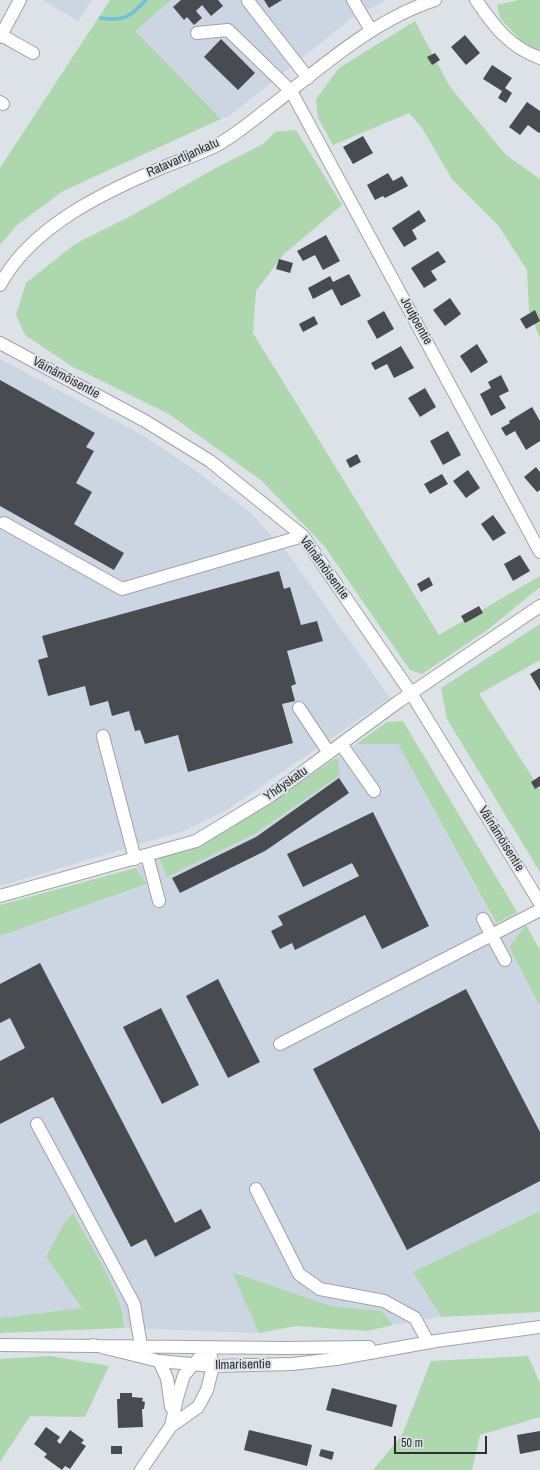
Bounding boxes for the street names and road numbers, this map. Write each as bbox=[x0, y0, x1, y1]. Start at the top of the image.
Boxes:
street label: Ratavartijankatu bbox=[144, 135, 222, 181]
street label: Joutjoentie bbox=[397, 294, 435, 348]
street label: Väinämöisentie bbox=[30, 354, 102, 402]
street label: Väinämöisentie bbox=[296, 534, 352, 602]
street label: Yhdyskatu bbox=[261, 763, 311, 805]
street label: Väinämöisentie bbox=[475, 804, 527, 874]
street label: Ilmarisentie bbox=[215, 1357, 271, 1373]

